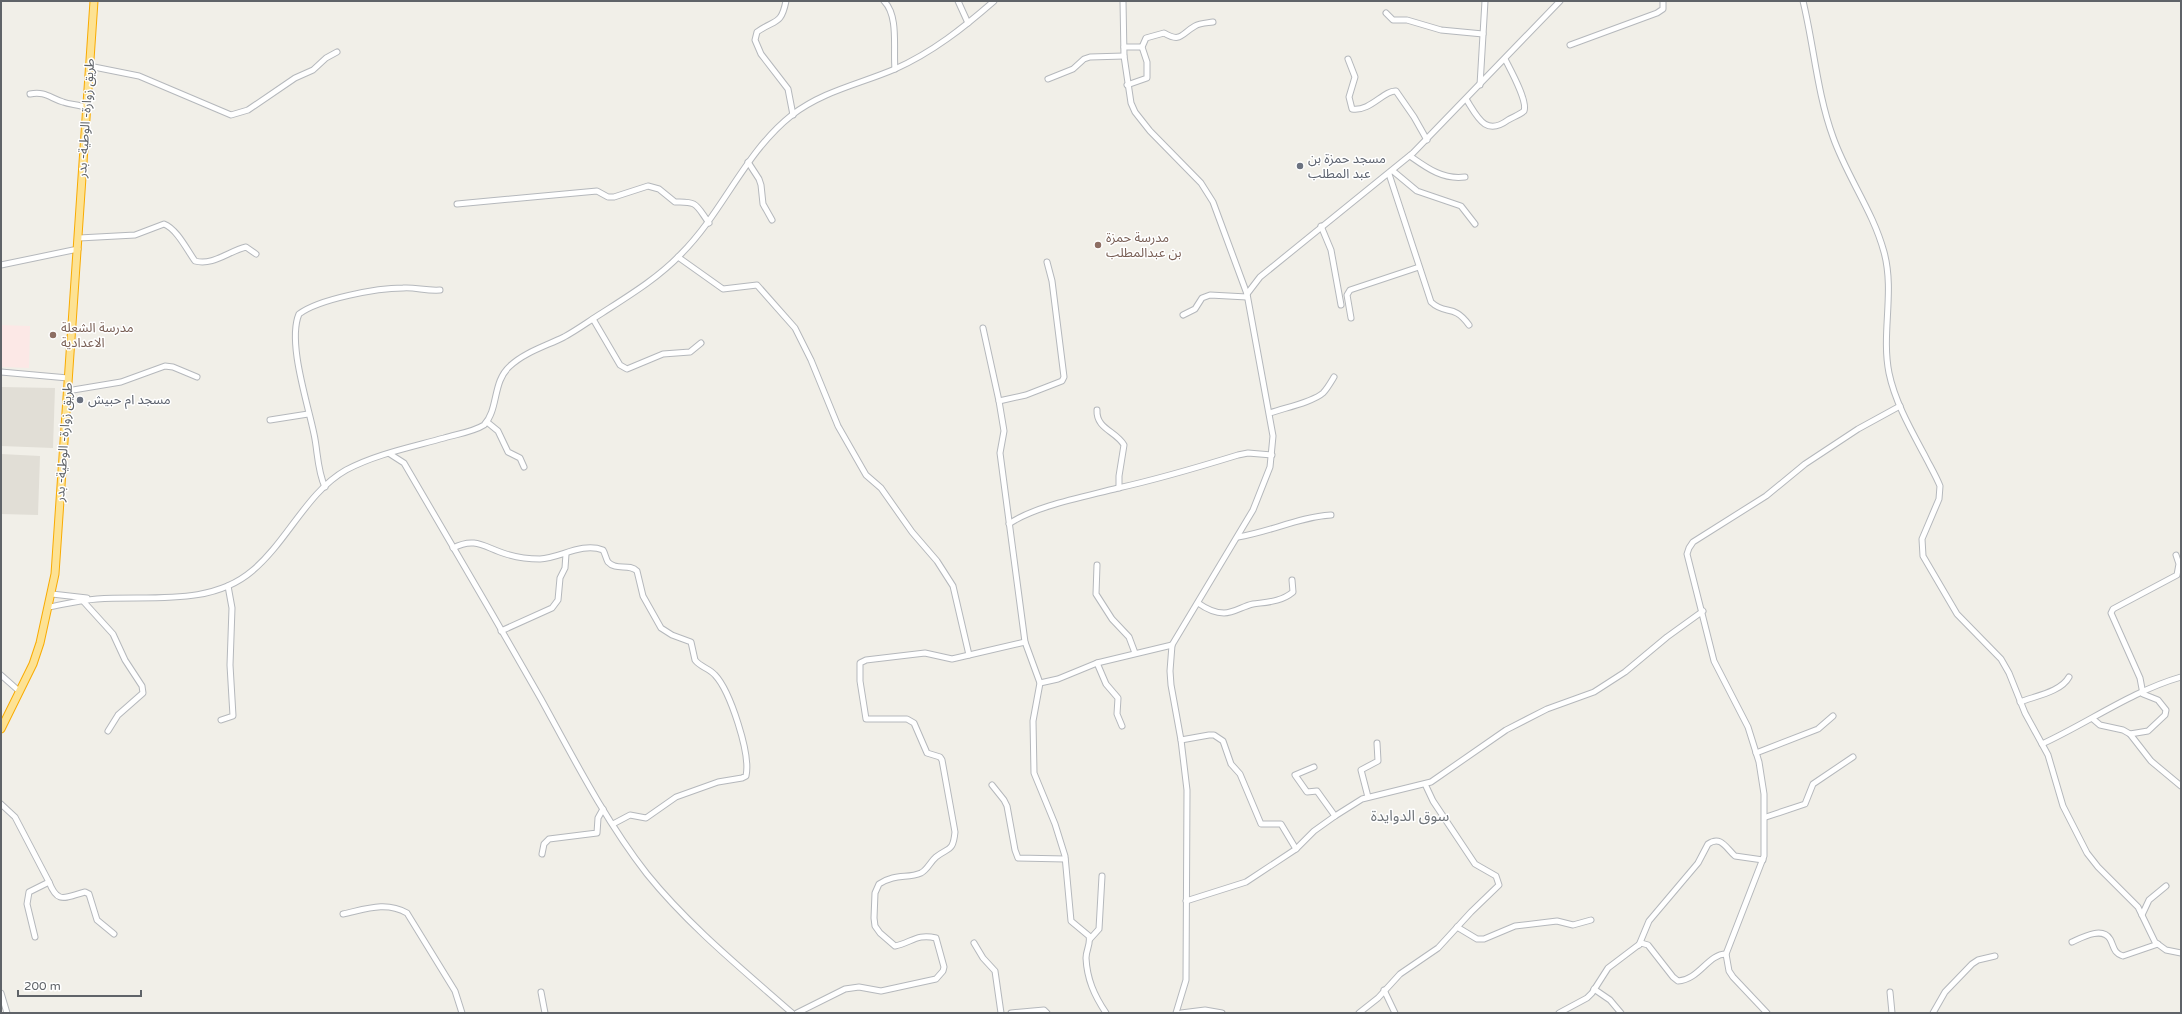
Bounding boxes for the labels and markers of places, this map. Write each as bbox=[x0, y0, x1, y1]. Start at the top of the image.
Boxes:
place label: مسجد حمزة بن عبد المطلب bbox=[1308, 151, 1386, 182]
marker: مسجد حمزة بن عبد المطلب bbox=[1295, 161, 1305, 171]
place label: مدرسة حمزة بن عبدالمطلب bbox=[1106, 230, 1182, 261]
marker: مدرسة حمزة بن عبدالمطلب bbox=[1093, 240, 1103, 250]
place label: مدرسة الشعلة الاعدادية bbox=[61, 320, 134, 351]
marker: مدرسة الشعلة الاعدادية bbox=[48, 330, 58, 340]
place label: مسجد ام حبيش bbox=[88, 392, 171, 409]
marker: مسجد ام حبيش bbox=[75, 395, 85, 405]

